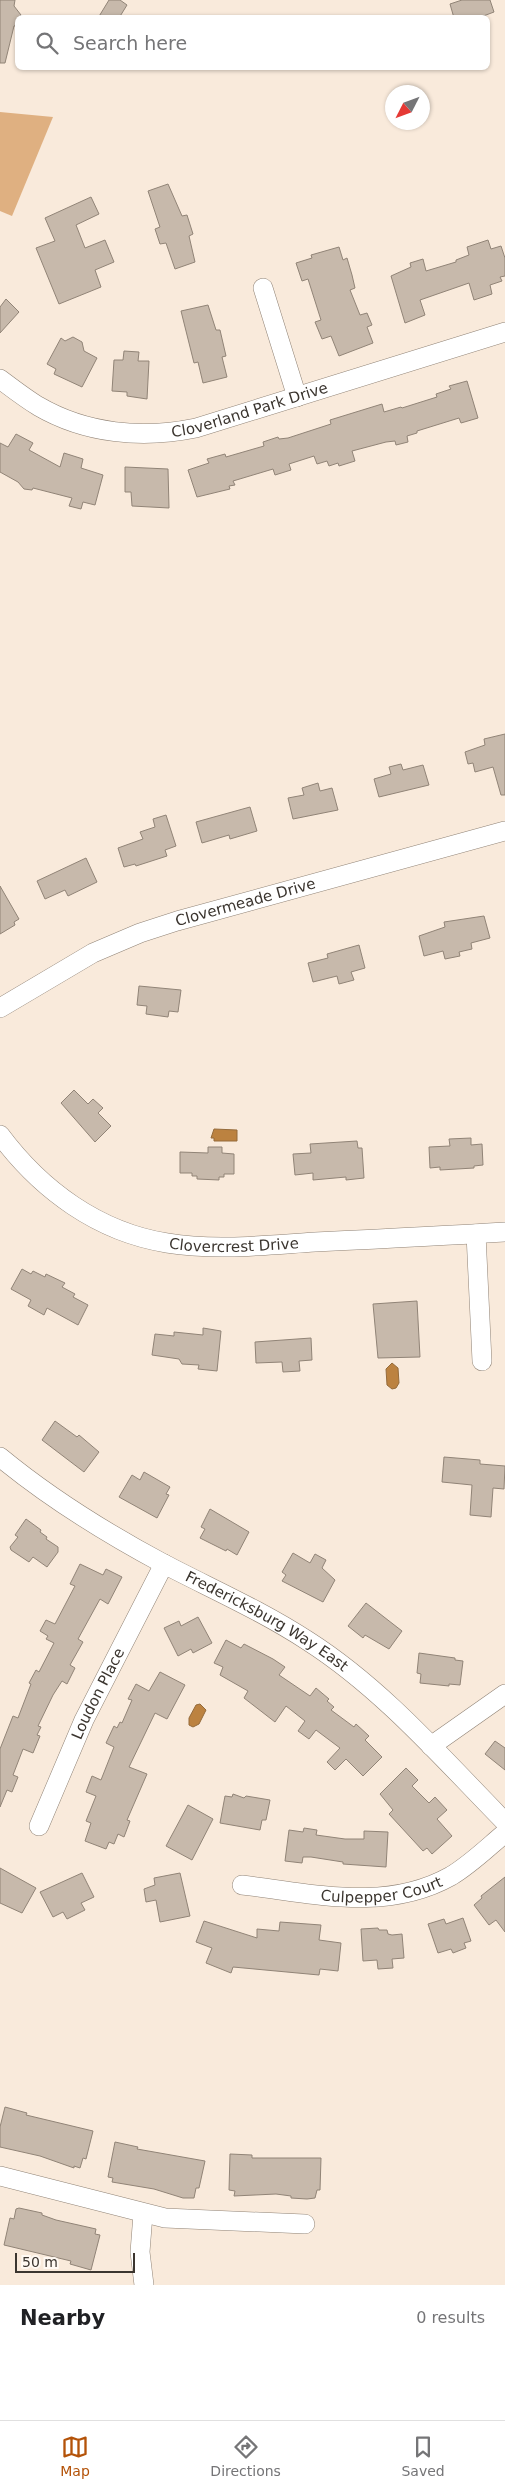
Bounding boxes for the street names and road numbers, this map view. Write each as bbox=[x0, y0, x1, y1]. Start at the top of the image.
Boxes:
street label: Cloverland Park Drive bbox=[170, 379, 330, 441]
street label: Clovermeade Drive bbox=[173, 874, 318, 930]
street label: Clovercrest Drive bbox=[168, 1234, 299, 1256]
street label: Fredericksburg Way East bbox=[183, 1567, 352, 1675]
street label: Loudon Place bbox=[68, 1645, 128, 1742]
street label: Culpepper Court bbox=[320, 1873, 445, 1907]

